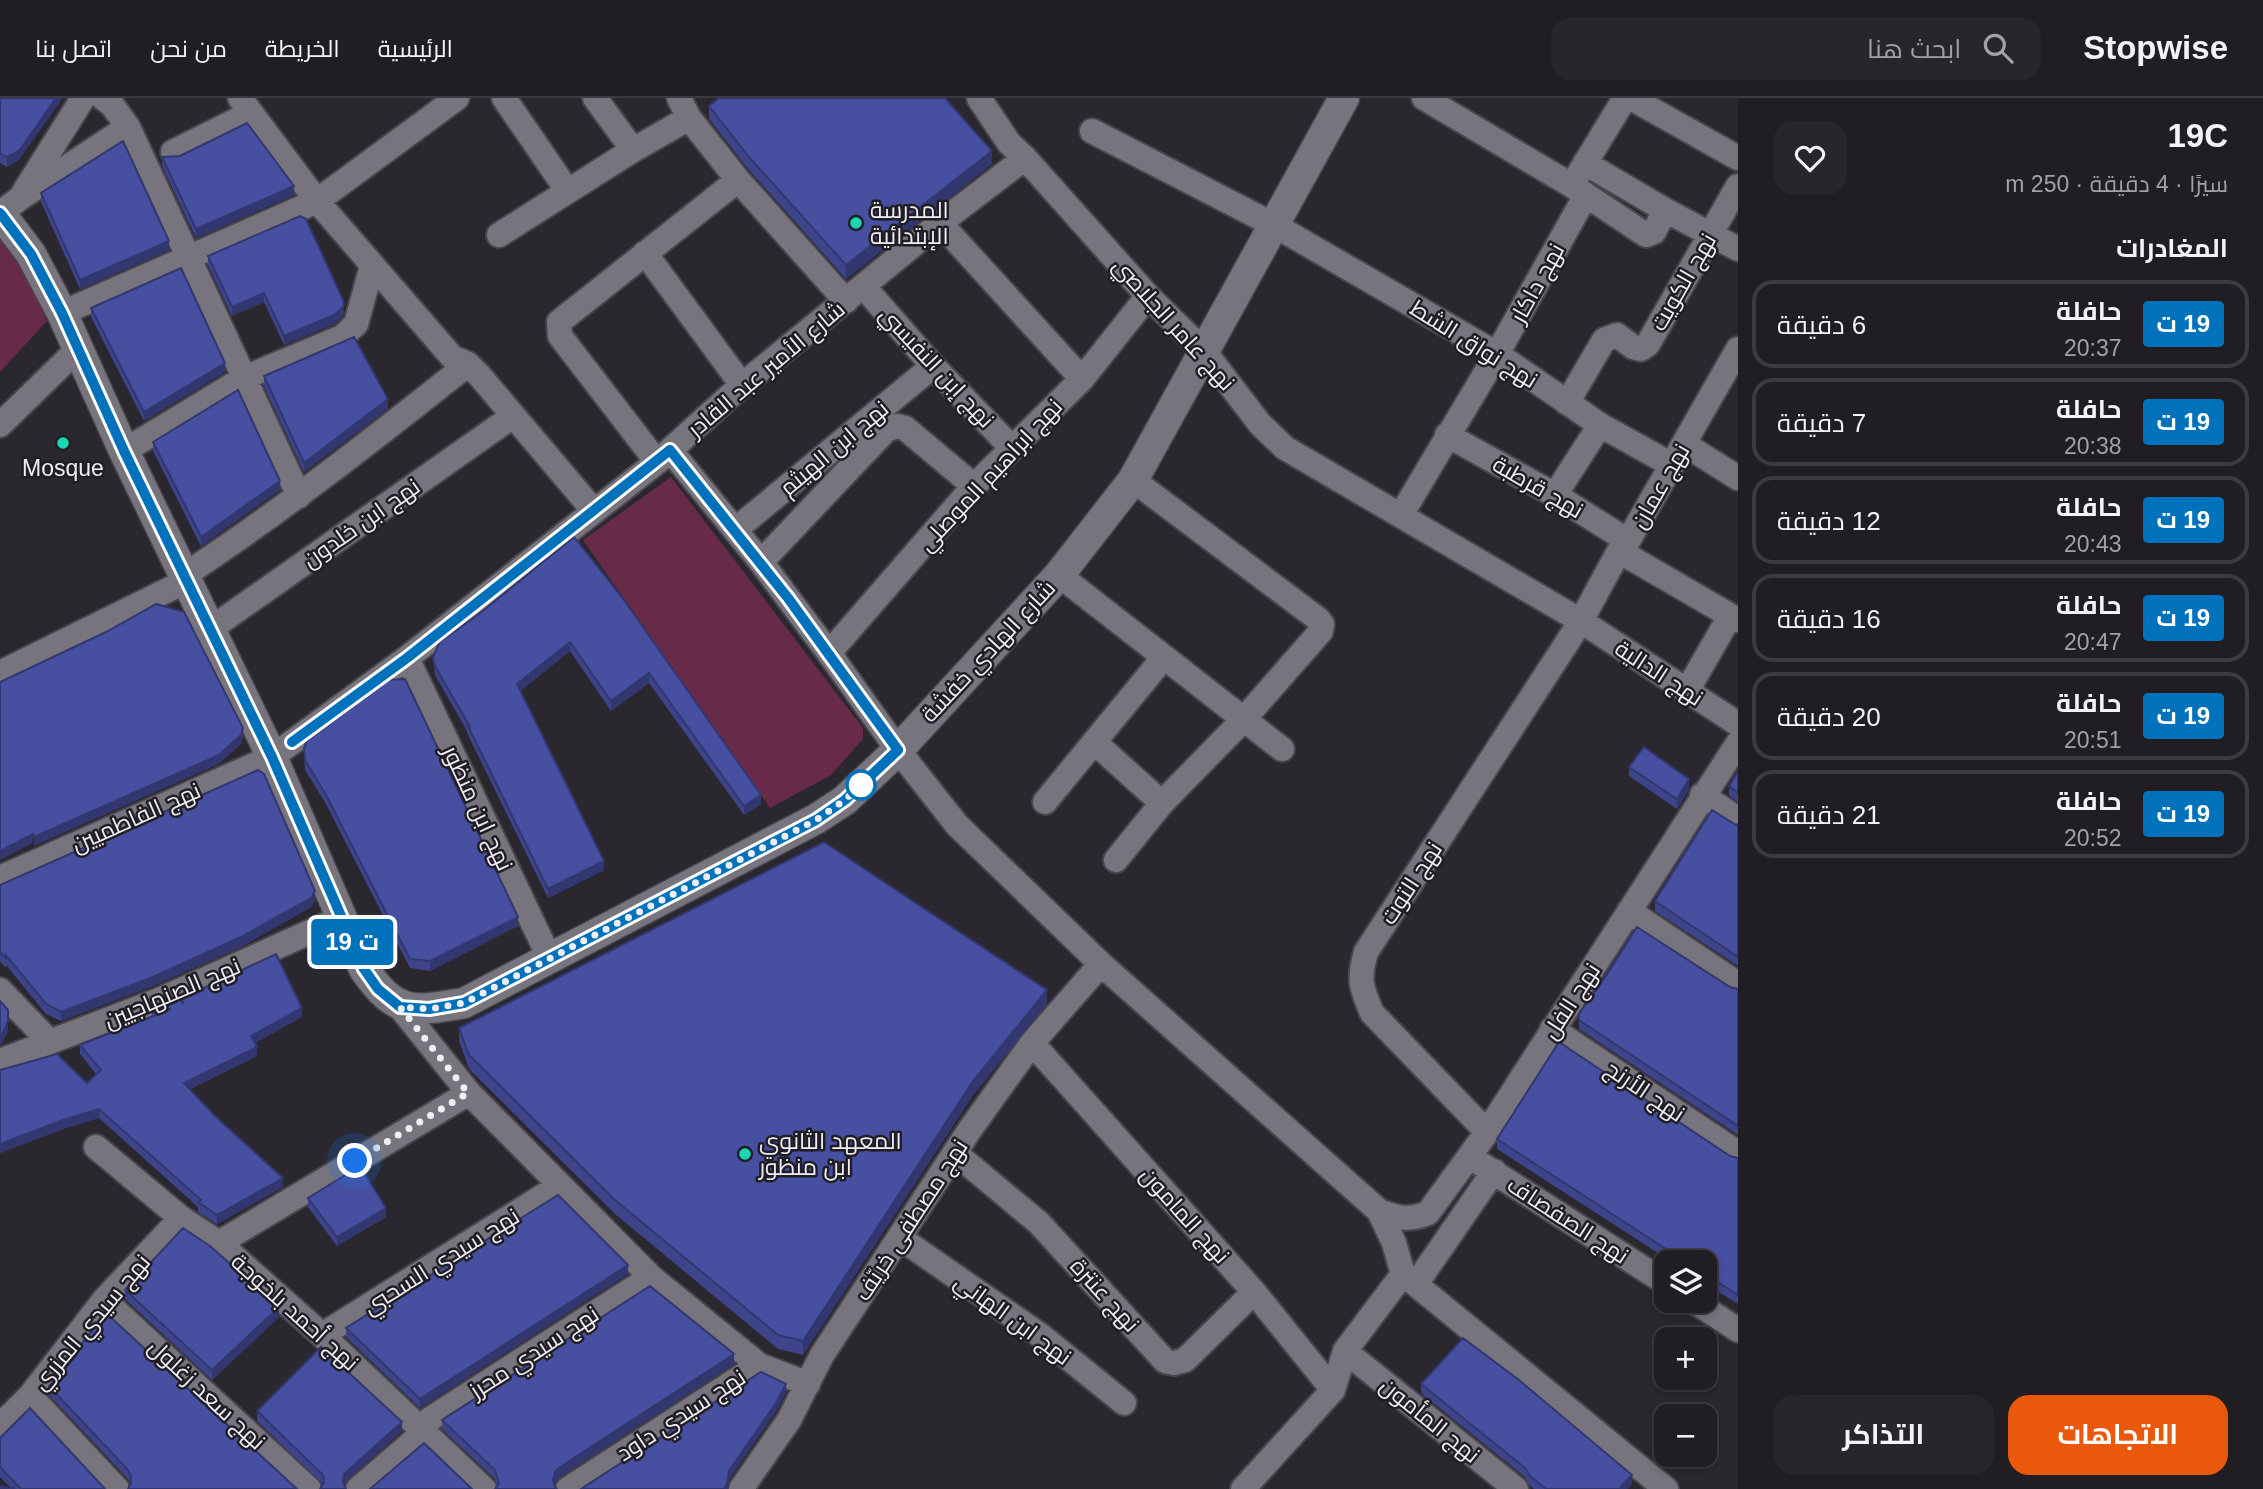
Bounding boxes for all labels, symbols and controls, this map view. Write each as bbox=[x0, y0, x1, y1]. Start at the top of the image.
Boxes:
search box bbox=[1551, 17, 2041, 80]
icon: search bbox=[1979, 29, 2017, 67]
text: Stopwise bbox=[2083, 29, 2228, 66]
text: ابحث هنا bbox=[1867, 34, 1961, 64]
text: اتصل بنا bbox=[35, 35, 112, 62]
text: من نحن bbox=[150, 35, 227, 62]
text: الخريطة bbox=[265, 35, 340, 62]
text: الرئيسية bbox=[378, 35, 453, 62]
text: 19C bbox=[2167, 117, 2228, 154]
button: heart bbox=[1773, 121, 1847, 195]
text: سيرًا · 4 دقيقة · 250 m bbox=[2005, 171, 2228, 197]
place label: المدرسة الإبتدائية bbox=[870, 197, 949, 251]
marker: المدرسة الإبتدائية bbox=[848, 215, 864, 231]
street label: نهج الكويت bbox=[1645, 229, 1724, 337]
text: المغادرات bbox=[2116, 233, 2228, 263]
street label: نهج داكار bbox=[1504, 239, 1572, 330]
street label: نهج عامر الجلاصي bbox=[1105, 253, 1240, 398]
street label: نهج نواق الشط bbox=[1404, 295, 1542, 396]
street label: شارع الأمير عبد القادر bbox=[681, 296, 852, 446]
text: حافلة bbox=[2056, 296, 2122, 326]
street label: نهج إبن النفيسي bbox=[872, 301, 1000, 435]
text: 6 دقيقة bbox=[1777, 310, 1866, 340]
text: 19 ت bbox=[2157, 310, 2210, 337]
text: 20:37 bbox=[2064, 335, 2122, 361]
street label: نهج ابراهيم الموصلي bbox=[913, 394, 1071, 560]
text: حافلة bbox=[2056, 394, 2122, 424]
street label: نهج ابن الهيثم bbox=[775, 395, 895, 503]
text: 7 دقيقة bbox=[1777, 408, 1866, 438]
text: 19 ت bbox=[2157, 408, 2210, 435]
text: 20:38 bbox=[2064, 433, 2122, 459]
marker: Mosque bbox=[55, 435, 71, 451]
street label: نهج عمان bbox=[1625, 439, 1697, 534]
street label: نهج قرطبة bbox=[1487, 451, 1588, 526]
place label: Mosque bbox=[22, 455, 104, 481]
street label: نهج ابن خلدون bbox=[297, 473, 426, 575]
text: حافلة bbox=[2056, 492, 2122, 522]
text: 12 دقيقة bbox=[1777, 506, 1881, 536]
text: 19 ت bbox=[2157, 506, 2210, 533]
text: 20:43 bbox=[2064, 531, 2122, 557]
street label: شارع الهادي خفشة bbox=[916, 575, 1064, 731]
text: حافلة bbox=[2056, 590, 2122, 620]
text: 16 دقيقة bbox=[1777, 604, 1881, 634]
text: 19 ت bbox=[2157, 604, 2210, 631]
text: 20:47 bbox=[2064, 629, 2122, 655]
street label: نهج الدالية bbox=[1609, 635, 1708, 714]
text: حافلة bbox=[2056, 688, 2122, 718]
text: 20 دقيقة bbox=[1777, 702, 1881, 732]
text: 19 ت bbox=[2157, 702, 2210, 729]
text: 20:51 bbox=[2064, 727, 2122, 753]
street label: نهج ابن منظور bbox=[434, 739, 518, 876]
unlabelled marker bbox=[846, 770, 876, 800]
street label: نهج الفاطميين bbox=[68, 777, 206, 860]
text: حافلة bbox=[2056, 786, 2122, 816]
text: 21 دقيقة bbox=[1777, 800, 1881, 830]
text: 19 ت bbox=[2157, 800, 2210, 827]
text: 20:52 bbox=[2064, 825, 2122, 851]
street label: نهج التوت bbox=[1375, 837, 1450, 931]
line badge: 19 ت bbox=[303, 919, 401, 965]
text: 19 ت bbox=[325, 928, 379, 955]
street label: نهج الصنهاجيين bbox=[100, 953, 245, 1036]
street label: نهج الفل bbox=[1537, 958, 1608, 1046]
street label: نهج الأرنج bbox=[1599, 1055, 1689, 1129]
place label: المعهد الثانوي ابن منظور bbox=[757, 1128, 902, 1181]
street label: نهج مصطفى خريّف bbox=[849, 1134, 975, 1307]
your location bbox=[337, 1143, 372, 1178]
marker: المعهد الثانوي ابن منظور bbox=[737, 1146, 753, 1162]
street label: نهج المامون bbox=[1133, 1162, 1235, 1270]
street label: نهج الصفصاف bbox=[1501, 1171, 1633, 1271]
street label: نهج سيدي السحبي bbox=[358, 1203, 526, 1324]
street label: نهج أحمد بلخوجة bbox=[224, 1247, 365, 1378]
street label: نهج سيدي المزري bbox=[27, 1249, 159, 1398]
map controls bbox=[1654, 1250, 1717, 1467]
button: layers bbox=[1654, 1250, 1717, 1313]
street label: نهج عنترة bbox=[1063, 1253, 1145, 1339]
street label: نهج ابن الهاني bbox=[947, 1268, 1076, 1374]
street label: نهج سيدي محرز bbox=[463, 1301, 606, 1409]
button: + bbox=[1654, 1327, 1717, 1390]
street label: نهج سعد زغلول bbox=[141, 1333, 271, 1457]
street label: نهج سيدي داود bbox=[612, 1364, 753, 1470]
street label: نهج المأمون bbox=[1373, 1370, 1486, 1470]
button: التذاكر bbox=[1773, 1395, 1994, 1475]
button: الاتجاهات bbox=[2008, 1395, 2228, 1475]
button: − bbox=[1654, 1404, 1717, 1467]

